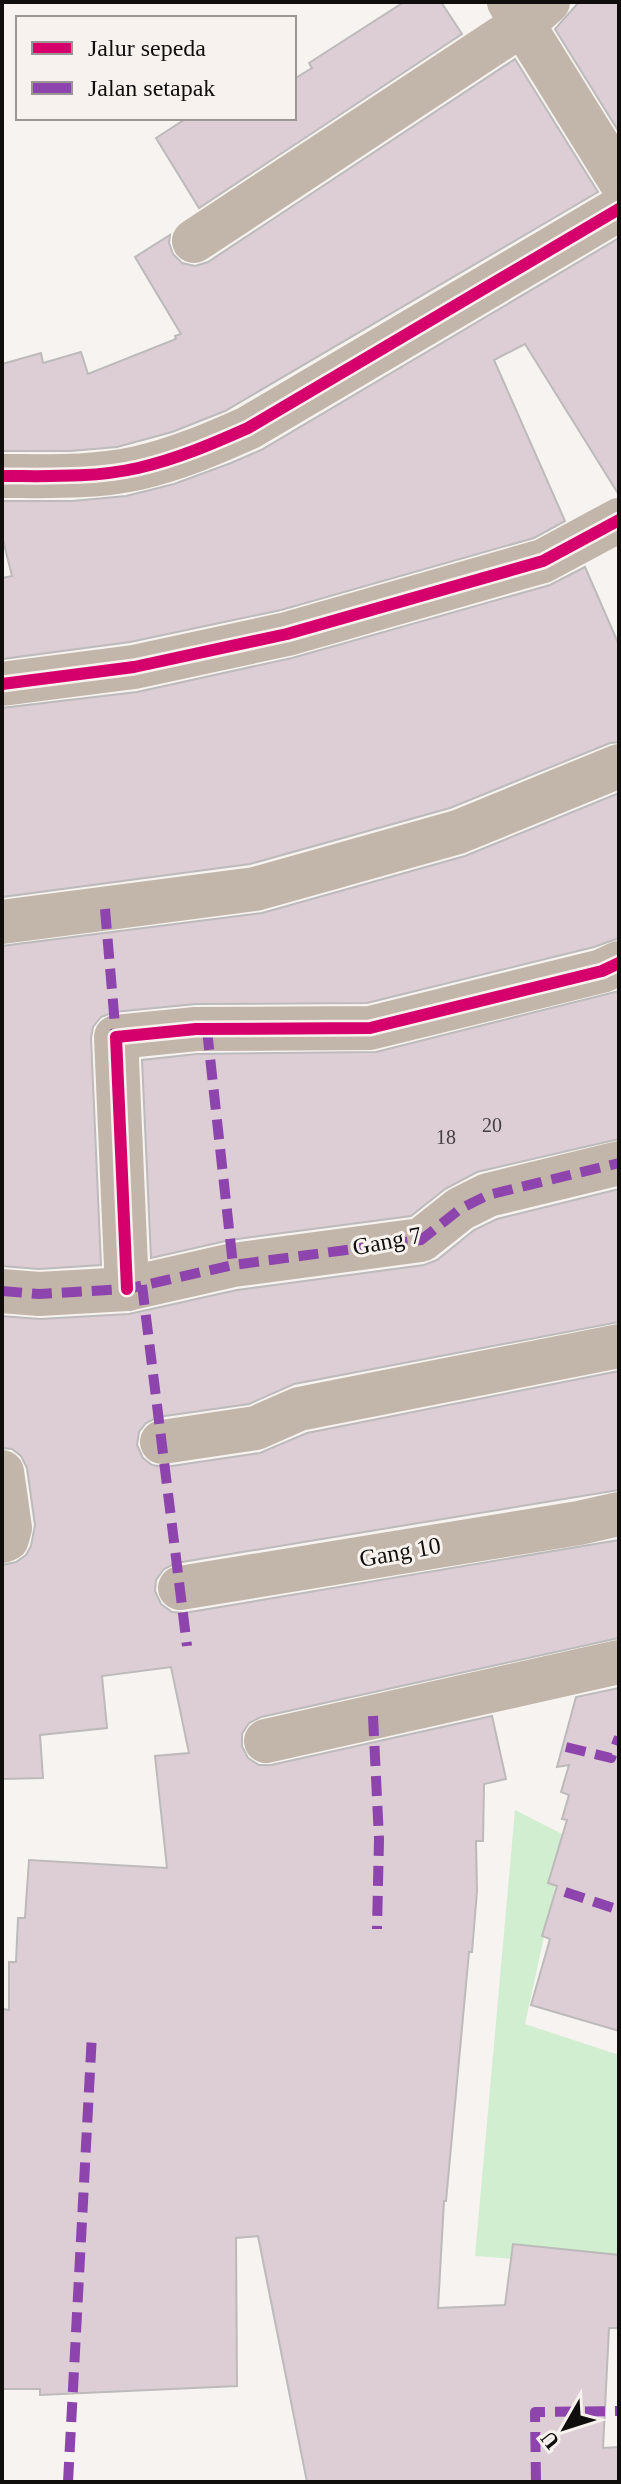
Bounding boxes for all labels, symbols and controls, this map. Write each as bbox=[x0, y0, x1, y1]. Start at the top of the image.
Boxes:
legend bbox=[16, 16, 296, 120]
text: Jalur sepeda bbox=[88, 35, 206, 61]
text: Jalan setapak bbox=[88, 75, 215, 101]
house number: 20 bbox=[482, 1114, 502, 1136]
house number: 18 bbox=[436, 1126, 456, 1148]
street label: Gang 7 bbox=[350, 1222, 424, 1260]
street label: Gang 10 bbox=[357, 1532, 443, 1572]
north arrow bbox=[525, 2388, 605, 2468]
text: U bbox=[535, 2426, 565, 2454]

